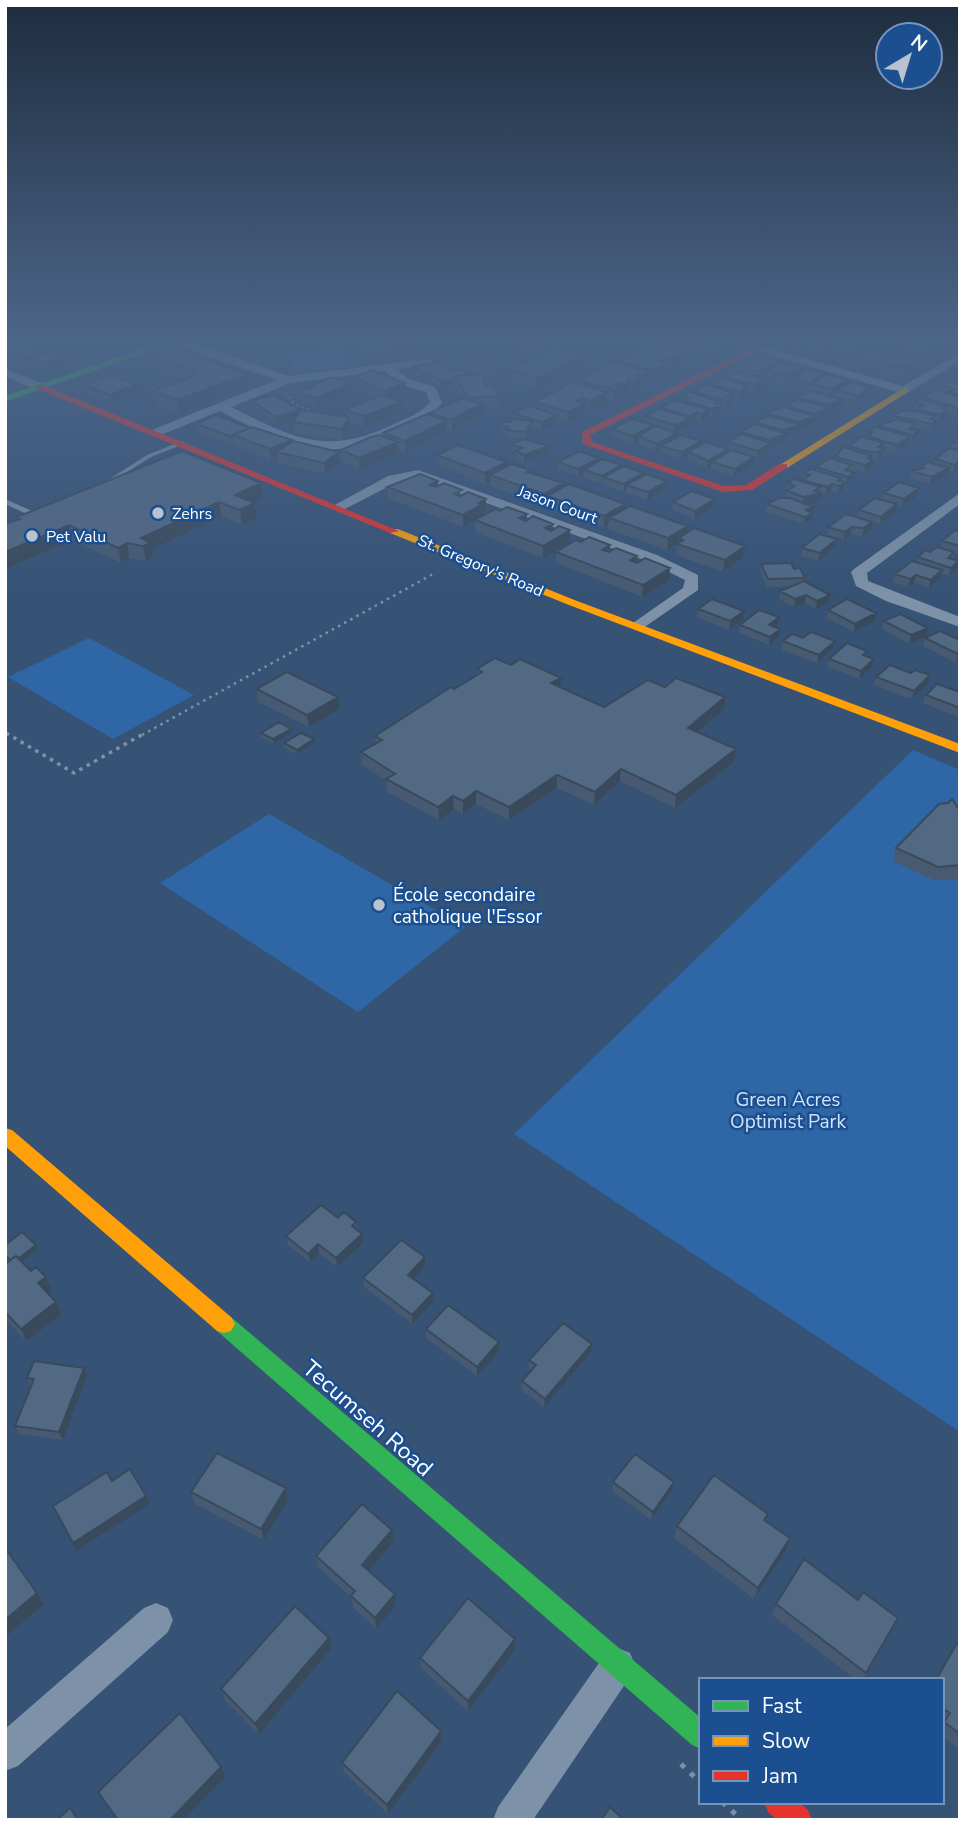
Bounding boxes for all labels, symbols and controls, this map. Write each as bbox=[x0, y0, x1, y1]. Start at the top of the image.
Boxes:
north arrow bbox=[874, 21, 944, 91]
text: N bbox=[905, 29, 932, 58]
street label: Jason Court bbox=[514, 480, 601, 530]
place label: Zehrs bbox=[172, 503, 212, 525]
marker: Zehrs bbox=[150, 505, 166, 521]
place label: Pet Valu bbox=[46, 526, 106, 548]
marker: Pet Valu bbox=[24, 528, 40, 544]
street label: St. Gregory's Road bbox=[414, 530, 547, 602]
place label: École secondaire catholique l'Essor bbox=[393, 882, 542, 930]
marker: École secondaire catholique l'Essor bbox=[371, 897, 387, 913]
park label: Green Acres Optimist Park bbox=[730, 1087, 846, 1135]
street label: Tecumseh Road bbox=[296, 1353, 439, 1484]
legend bbox=[699, 1678, 944, 1804]
text: Fast bbox=[762, 1692, 802, 1720]
text: Slow bbox=[762, 1727, 811, 1755]
text: Jam bbox=[761, 1762, 798, 1790]

